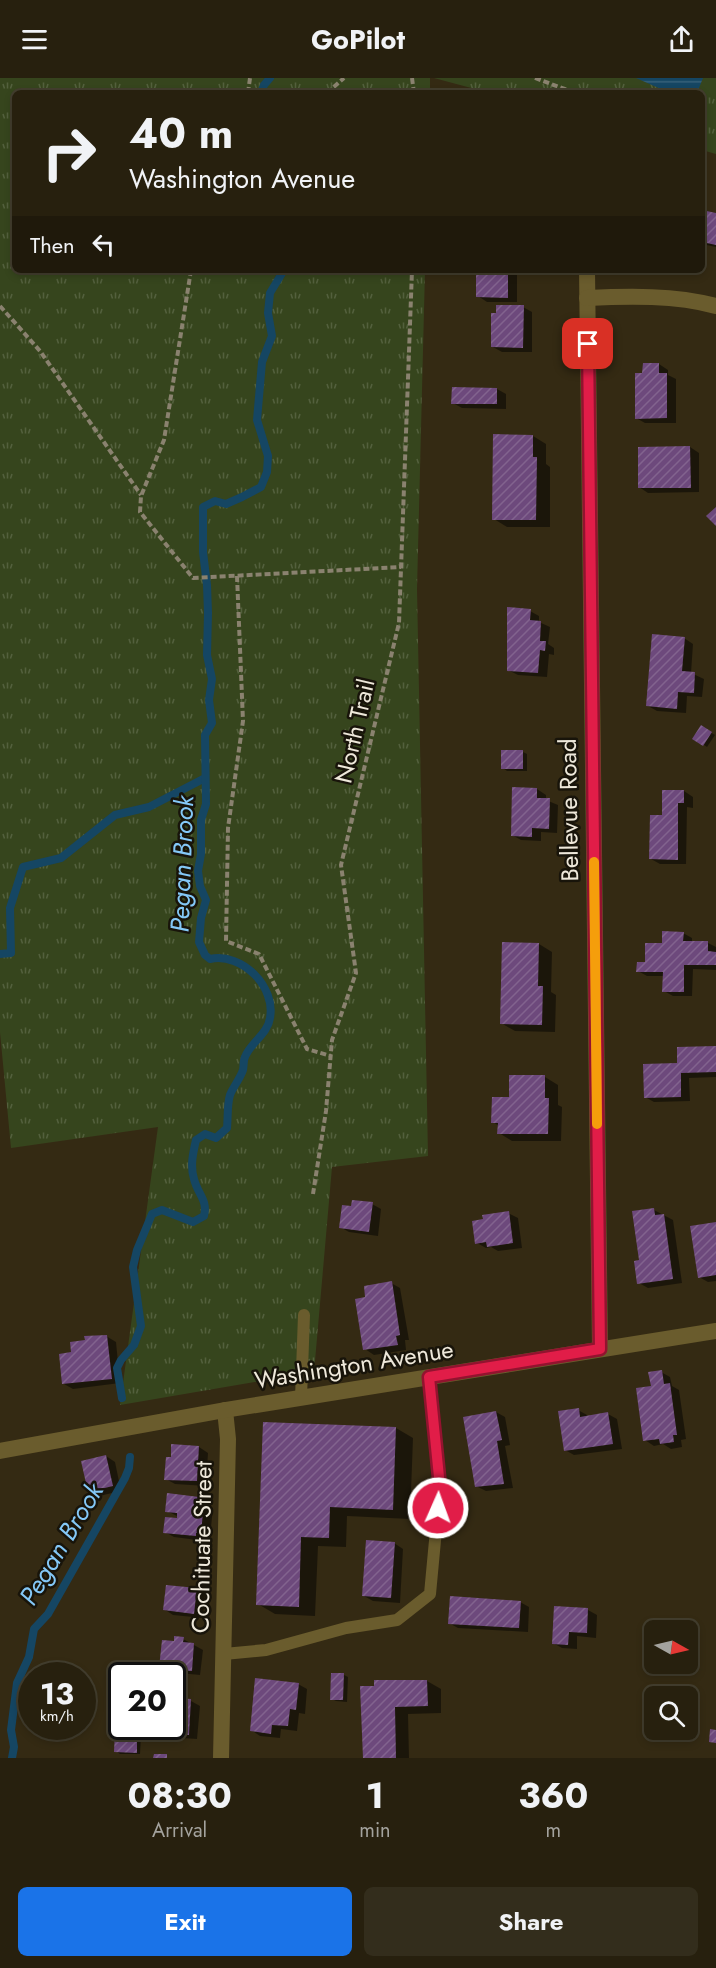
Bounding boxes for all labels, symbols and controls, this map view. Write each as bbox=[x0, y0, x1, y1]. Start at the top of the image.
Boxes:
text: GoPilot bbox=[311, 20, 405, 59]
icon: menu bbox=[18, 23, 51, 56]
icon: share bbox=[665, 23, 698, 56]
text: 40 m bbox=[129, 103, 233, 164]
icon: right bbox=[30, 114, 108, 192]
text: Washington Avenue bbox=[129, 159, 355, 198]
icon: left bbox=[87, 228, 120, 261]
text: Then bbox=[30, 229, 75, 261]
pin bbox=[562, 318, 613, 369]
icon: arrive bbox=[571, 327, 604, 360]
street label: North Trail bbox=[326, 675, 384, 787]
street label: Bellevue Road bbox=[550, 738, 587, 882]
water label: Pegan Brook bbox=[161, 793, 203, 933]
street label: Washington Avenue bbox=[252, 1331, 456, 1398]
street label: Cochituate Street bbox=[182, 1460, 221, 1633]
water label: Pegan Brook bbox=[9, 1474, 114, 1612]
position arrow bbox=[406, 1476, 470, 1540]
north arrow bbox=[644, 1620, 698, 1674]
map controls bbox=[644, 1620, 698, 1740]
speed limit sign: 20 bbox=[108, 1662, 186, 1740]
text: 13 bbox=[40, 1672, 74, 1715]
button: search bbox=[644, 1686, 698, 1740]
text: km/h bbox=[40, 1705, 74, 1727]
text: 08:30 bbox=[128, 1769, 232, 1821]
text: 1 bbox=[366, 1769, 384, 1821]
text: 360 bbox=[518, 1769, 588, 1821]
text: Arrival bbox=[152, 1816, 207, 1845]
text: min bbox=[359, 1816, 391, 1845]
text: m bbox=[545, 1816, 561, 1845]
button: Exit bbox=[18, 1887, 352, 1956]
button: Share bbox=[364, 1887, 698, 1956]

